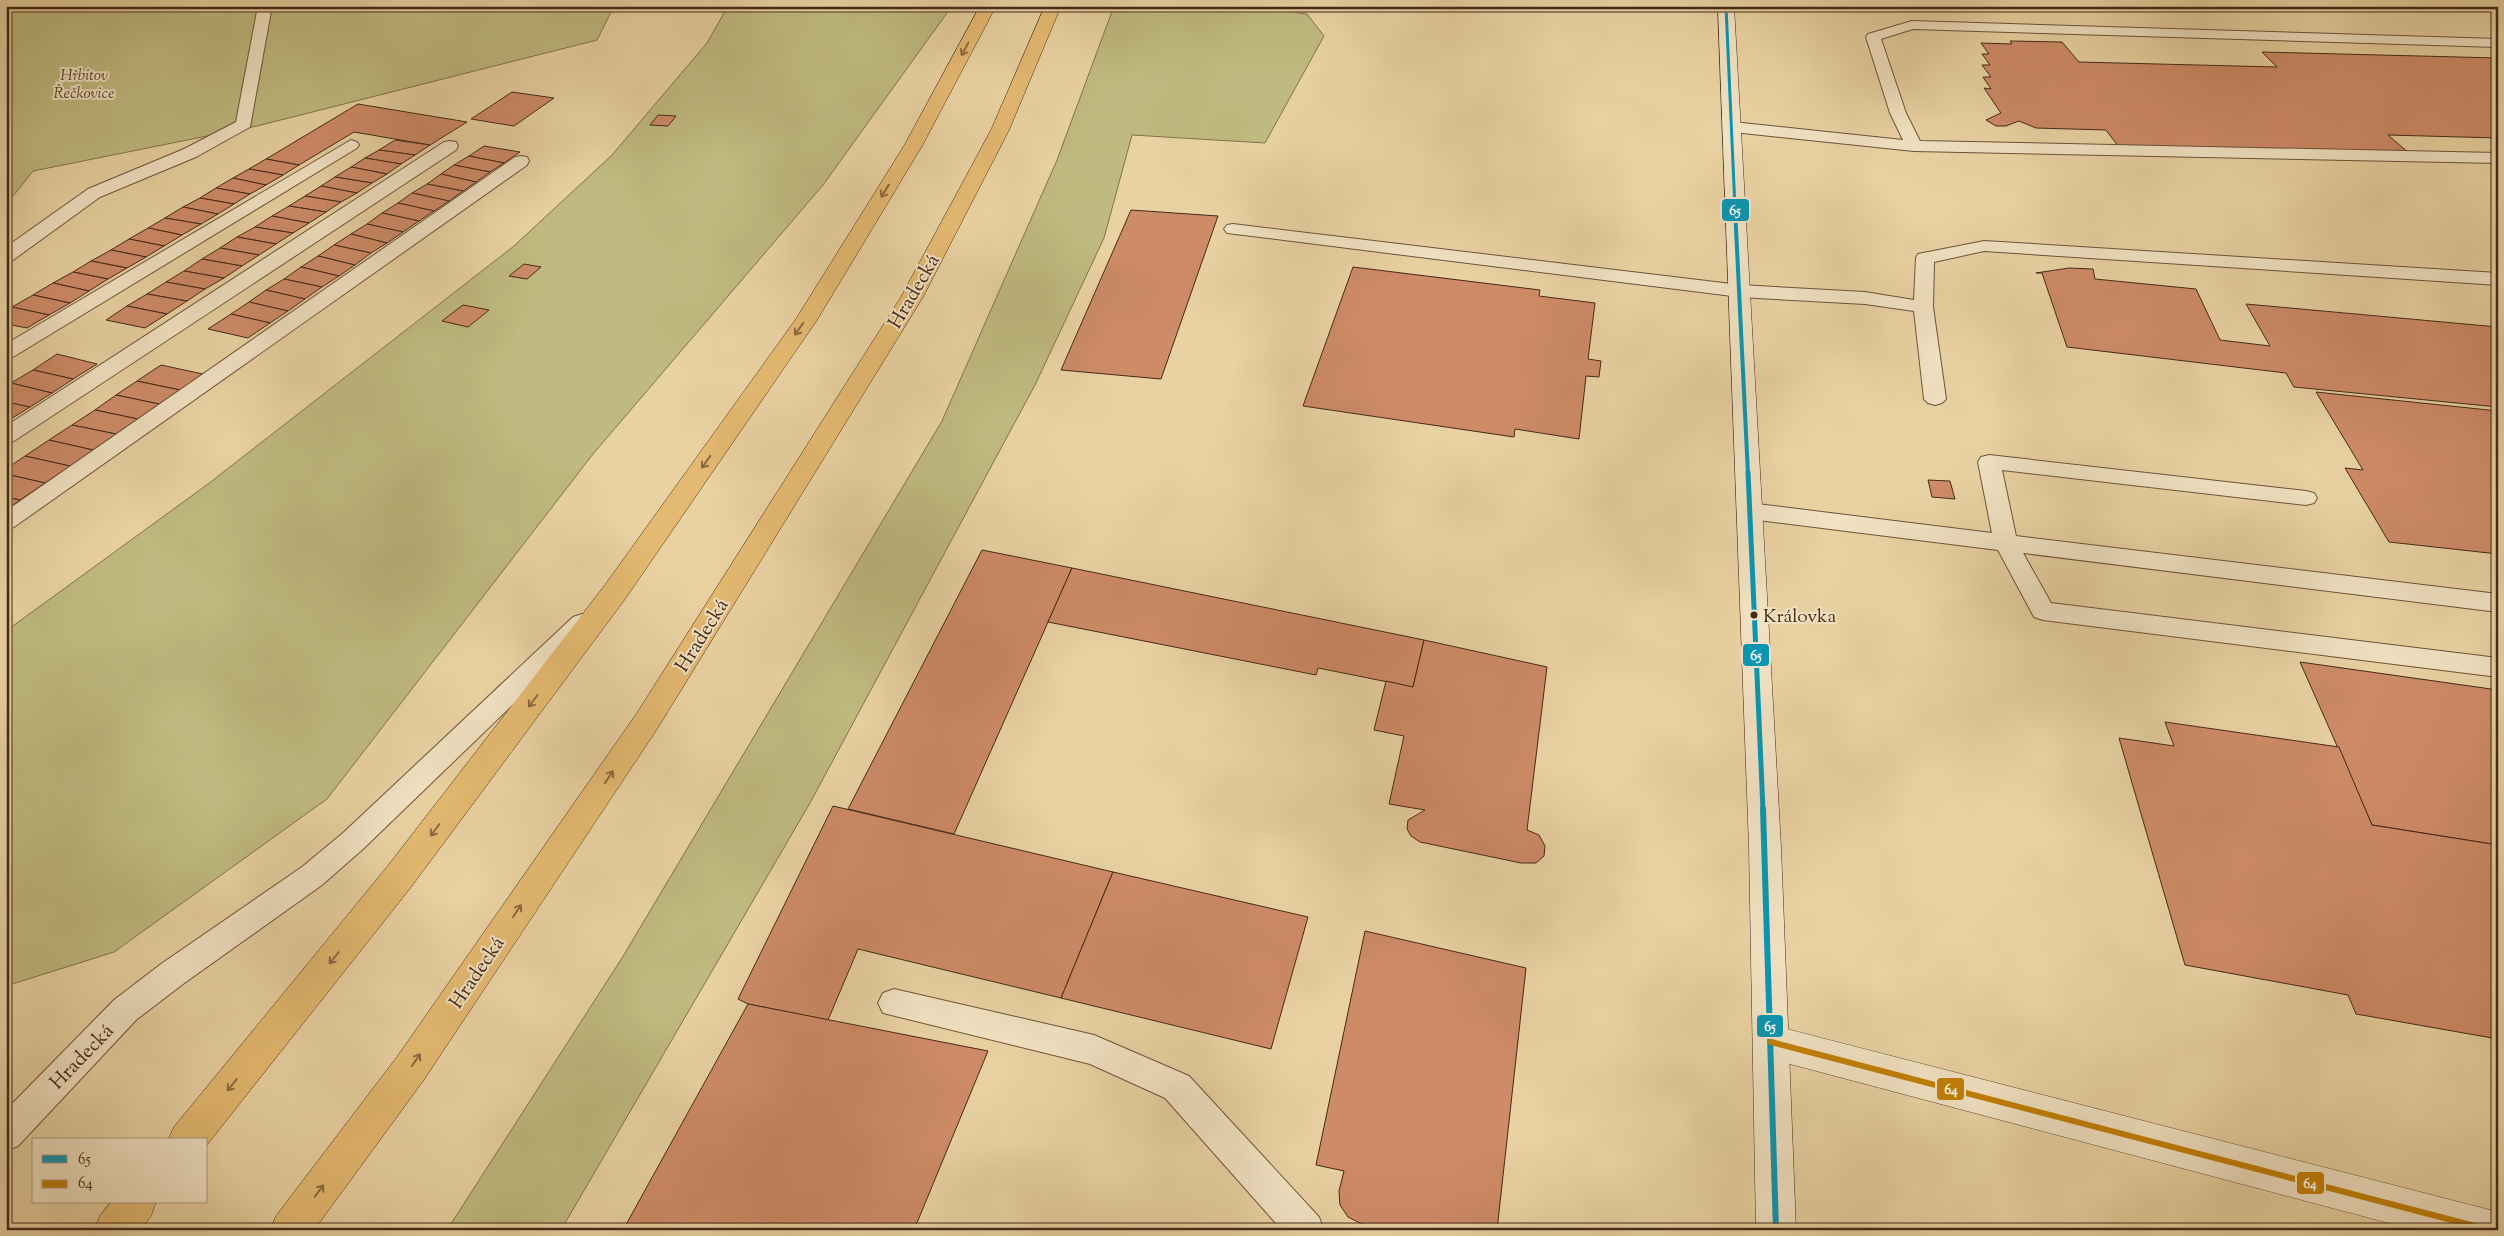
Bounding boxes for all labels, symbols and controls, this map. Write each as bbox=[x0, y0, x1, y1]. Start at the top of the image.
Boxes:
one-way arrow bbox=[960, 42, 970, 57]
park label: Hřbitov Řečkovice bbox=[54, 65, 114, 106]
one-way arrow bbox=[880, 183, 890, 197]
line badge: 65 bbox=[1721, 198, 1750, 222]
text: 65 bbox=[1729, 202, 1741, 222]
street label: Hradecká bbox=[882, 250, 948, 335]
one-way arrow bbox=[794, 322, 804, 336]
one-way arrow bbox=[701, 455, 711, 469]
street label: Hradecká bbox=[669, 594, 737, 679]
place label: Královka bbox=[1763, 604, 1836, 631]
marker: Královka bbox=[1749, 610, 1759, 620]
line badge: 65 bbox=[1742, 643, 1770, 667]
text: 65 bbox=[1750, 647, 1762, 667]
one-way arrow bbox=[527, 694, 538, 707]
one-way arrow bbox=[604, 770, 614, 784]
one-way arrow bbox=[429, 823, 440, 836]
one-way arrow bbox=[512, 904, 522, 918]
street label: Hradecká bbox=[443, 931, 513, 1015]
one-way arrow bbox=[329, 951, 339, 965]
line badge: 65 bbox=[1756, 1014, 1784, 1038]
street label: Hradecká bbox=[44, 1018, 122, 1097]
text: 65 bbox=[1764, 1018, 1776, 1038]
one-way arrow bbox=[411, 1053, 421, 1067]
line badge: 64 bbox=[1936, 1077, 1965, 1101]
one-way arrow bbox=[226, 1078, 237, 1091]
text: 64 bbox=[1944, 1081, 1958, 1101]
legend bbox=[32, 1138, 208, 1204]
text: 65 bbox=[78, 1150, 91, 1171]
line badge: 64 bbox=[2296, 1171, 2325, 1195]
text: 64 bbox=[78, 1174, 93, 1195]
text: 64 bbox=[2303, 1175, 2317, 1195]
one-way arrow bbox=[314, 1185, 325, 1198]

